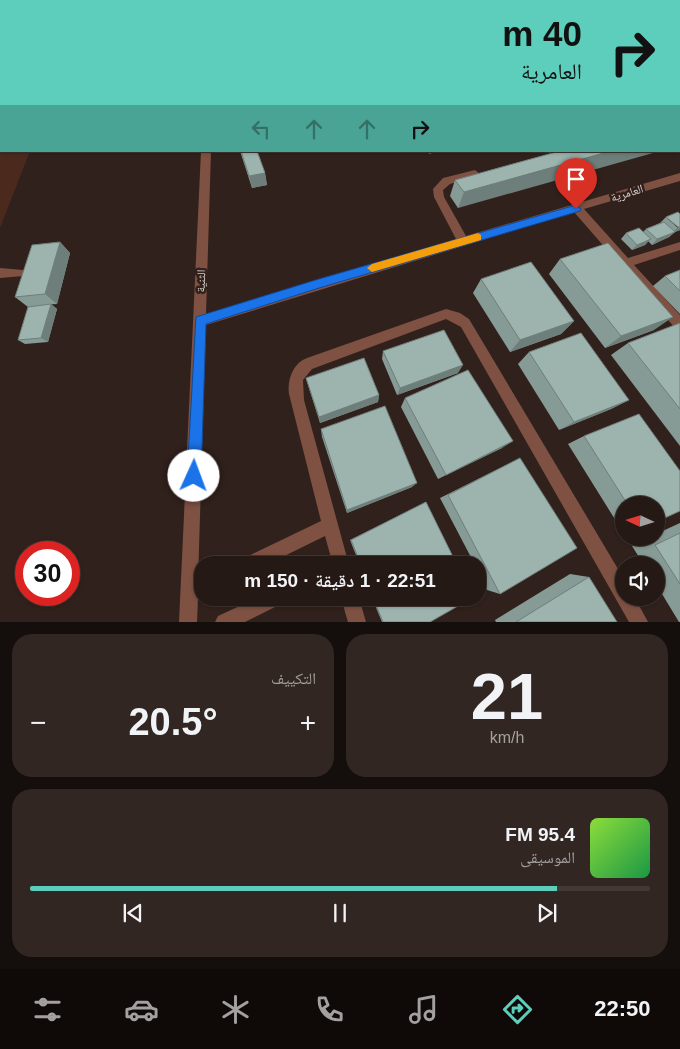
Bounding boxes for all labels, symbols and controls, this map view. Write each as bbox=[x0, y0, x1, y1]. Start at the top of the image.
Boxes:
text: 40 m bbox=[502, 14, 582, 53]
icon: right bbox=[600, 20, 665, 85]
text: العامرية bbox=[521, 59, 582, 84]
icon: left bbox=[247, 115, 275, 143]
icon: ahead bbox=[300, 115, 328, 143]
icon: ahead bbox=[353, 115, 381, 143]
icon: right bbox=[406, 115, 434, 143]
pin bbox=[555, 158, 597, 209]
icon: arrive bbox=[562, 165, 590, 193]
street label: العامرية bbox=[609, 181, 645, 205]
street label: الثنية bbox=[194, 269, 209, 293]
position arrow bbox=[167, 449, 219, 501]
north arrow bbox=[615, 496, 665, 546]
map controls bbox=[615, 496, 665, 606]
speed limit sign: 30 bbox=[15, 541, 80, 606]
button: sound bbox=[615, 556, 665, 606]
text: 22:51 · 1 دقيقة · 150 m bbox=[244, 570, 436, 591]
text: 21 bbox=[471, 660, 543, 733]
text: التكييف bbox=[271, 670, 316, 687]
text: 20.5° bbox=[128, 701, 218, 743]
text: − bbox=[30, 707, 46, 738]
text: + bbox=[300, 707, 316, 738]
text: km/h bbox=[490, 729, 524, 746]
text: 95.4 FM bbox=[505, 824, 575, 845]
text: الموسيقى bbox=[520, 849, 575, 866]
icon: previous bbox=[119, 899, 147, 927]
icon: pause bbox=[326, 899, 354, 927]
icon: next bbox=[533, 899, 561, 927]
icon: filters bbox=[30, 992, 65, 1027]
icon: car bbox=[124, 992, 159, 1027]
icon: climate bbox=[218, 992, 253, 1027]
icon: phone bbox=[312, 992, 347, 1027]
icon: music bbox=[406, 992, 441, 1027]
icon: directions bbox=[500, 992, 535, 1027]
text: 22:50 bbox=[594, 996, 650, 1021]

